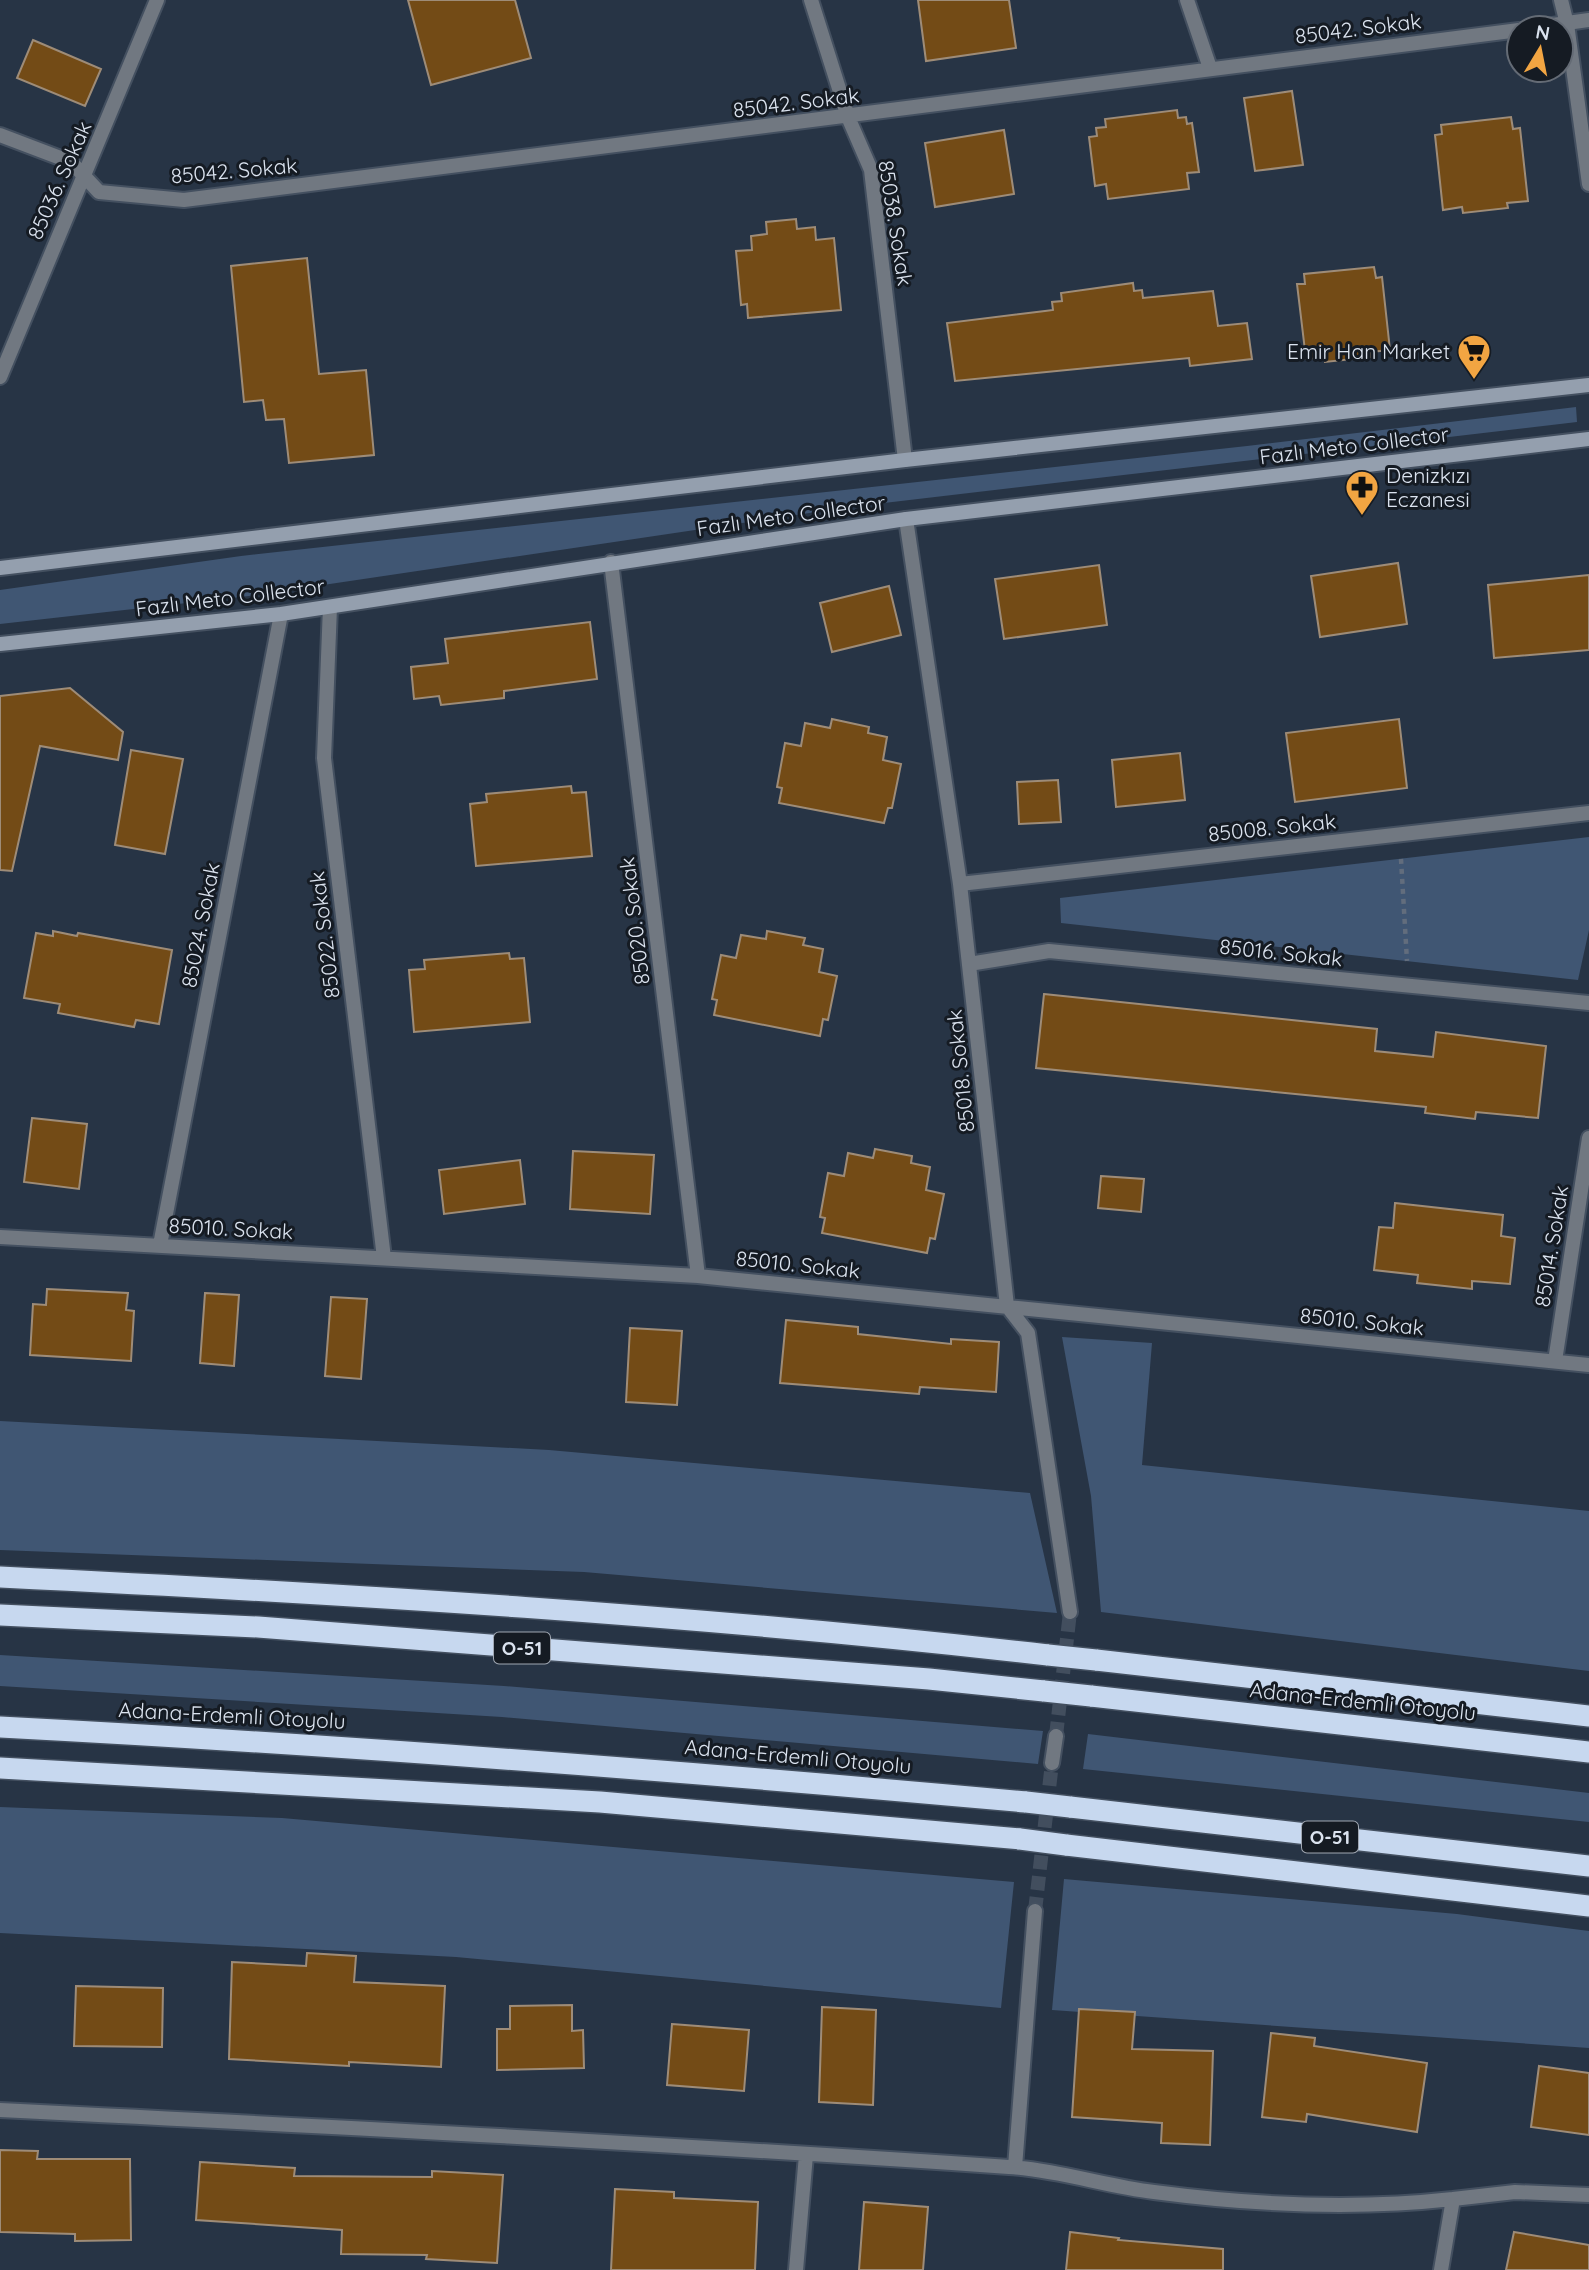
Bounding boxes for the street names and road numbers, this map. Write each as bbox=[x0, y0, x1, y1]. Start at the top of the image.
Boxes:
street label: 85042. Sokak bbox=[1293, 7, 1423, 49]
street label: 85042. Sokak bbox=[731, 81, 861, 123]
street label: 85036. Sokak bbox=[21, 117, 97, 243]
street label: 85042. Sokak bbox=[170, 152, 298, 188]
street label: 85038. Sokak bbox=[873, 158, 919, 288]
street label: Fazlı Meto Collector bbox=[1258, 420, 1450, 470]
street label: Fazlı Meto Collector bbox=[695, 489, 887, 541]
street label: Fazlı Meto Collector bbox=[134, 572, 326, 622]
street label: 85008. Sokak bbox=[1207, 807, 1337, 847]
street label: 85020. Sokak bbox=[613, 856, 655, 986]
street label: 85024. Sokak bbox=[175, 860, 225, 990]
street label: 85022. Sokak bbox=[303, 870, 345, 1000]
street label: 85016. Sokak bbox=[1218, 933, 1344, 971]
street label: 85018. Sokak bbox=[941, 1008, 979, 1134]
street label: 85014. Sokak bbox=[1529, 1183, 1573, 1309]
street label: 85010. Sokak bbox=[168, 1212, 294, 1244]
street label: 85010. Sokak bbox=[735, 1245, 861, 1283]
street label: 85010. Sokak bbox=[1299, 1302, 1425, 1340]
road number: O-51 bbox=[494, 1632, 550, 1664]
street label: Adana-Erdemli Otoyolu bbox=[1249, 1676, 1477, 1726]
street label: Adana-Erdemli Otoyolu bbox=[118, 1696, 346, 1734]
street label: Adana-Erdemli Otoyolu bbox=[684, 1733, 912, 1779]
road number: O-51 bbox=[1302, 1822, 1358, 1853]

